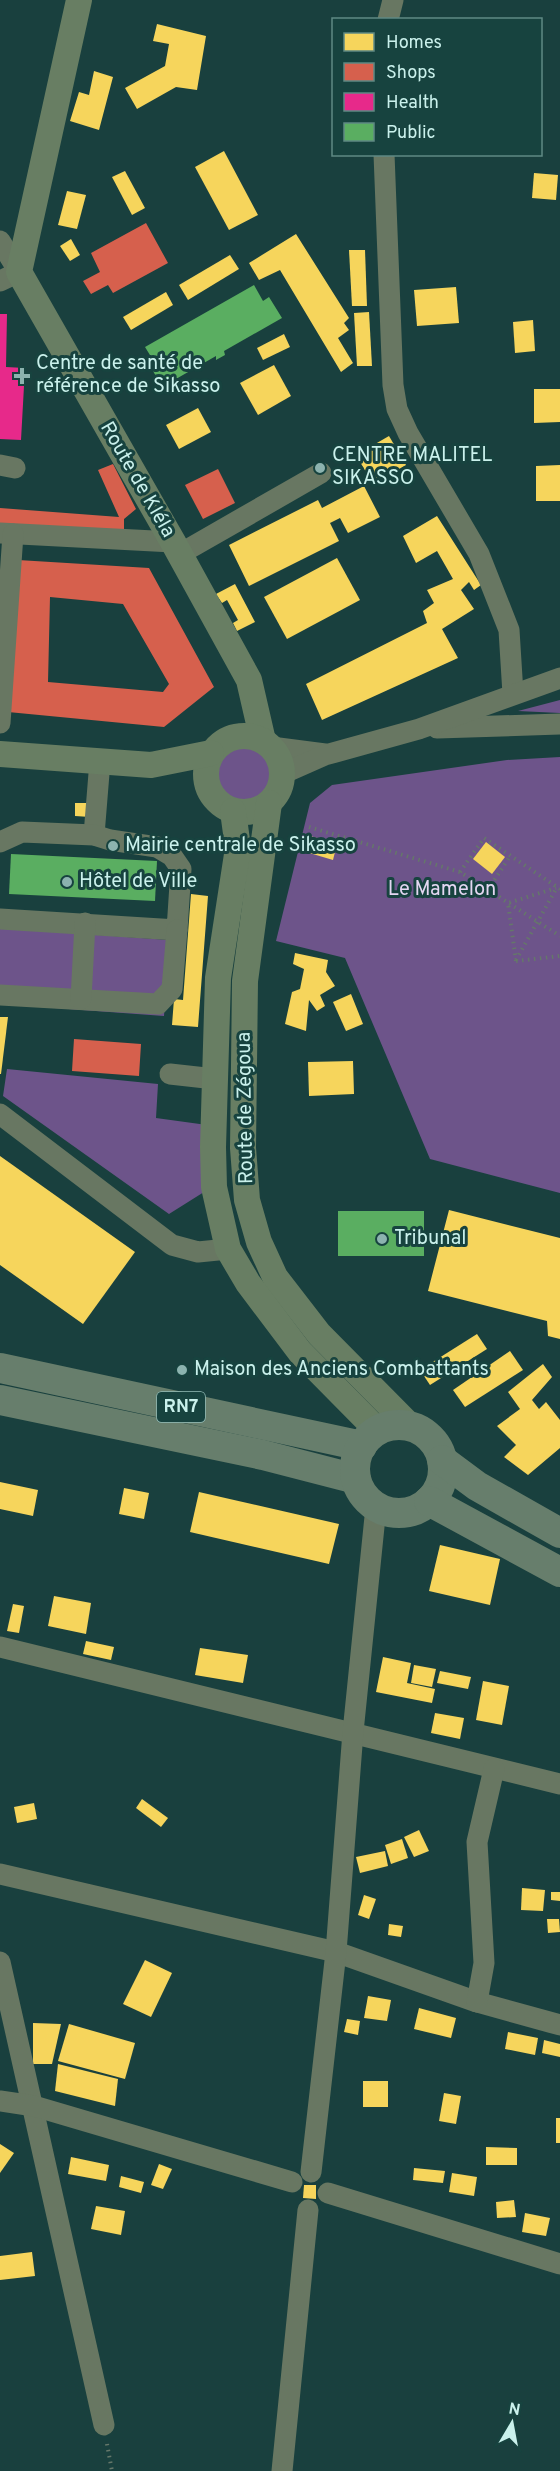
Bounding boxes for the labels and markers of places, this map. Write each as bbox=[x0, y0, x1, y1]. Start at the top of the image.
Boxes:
place label: Centre de santé de référence de Sikasso bbox=[36, 351, 221, 400]
marker: Centre de santé de référence de Sikasso bbox=[13, 367, 31, 385]
place label: CENTRE MALITEL SIKASSO bbox=[332, 443, 493, 492]
marker: CENTRE MALITEL SIKASSO bbox=[313, 461, 327, 475]
place label: Mairie centrale de Sikasso bbox=[125, 833, 356, 859]
marker: Mairie centrale de Sikasso bbox=[106, 839, 120, 853]
place label: Hôtel de Ville bbox=[79, 869, 197, 895]
marker: Hôtel de Ville bbox=[60, 875, 74, 889]
place label: Tribunal bbox=[394, 1226, 466, 1252]
marker: Tribunal bbox=[375, 1232, 389, 1246]
place label: Maison des Anciens Combattants bbox=[194, 1357, 489, 1383]
marker: Maison des Anciens Combattants bbox=[175, 1363, 189, 1377]

